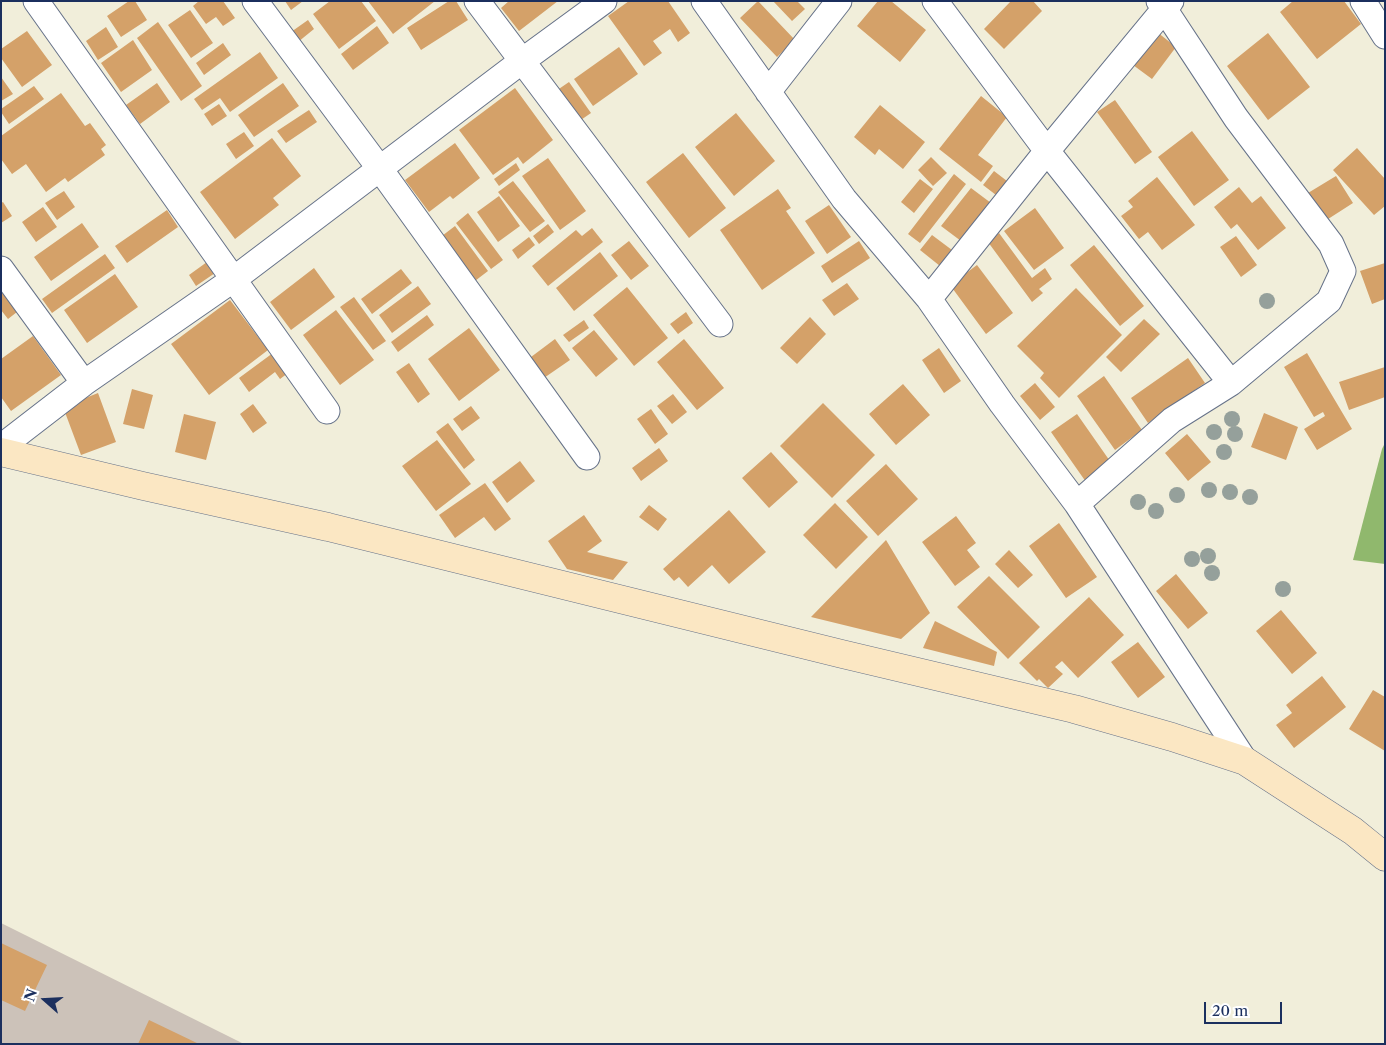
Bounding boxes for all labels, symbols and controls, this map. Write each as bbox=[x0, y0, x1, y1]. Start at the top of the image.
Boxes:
north arrow bbox=[20, 975, 70, 1025]
text: N bbox=[20, 986, 41, 1004]
scale bar bbox=[1206, 992, 1284, 1024]
text: 20 m bbox=[1212, 1001, 1248, 1020]

